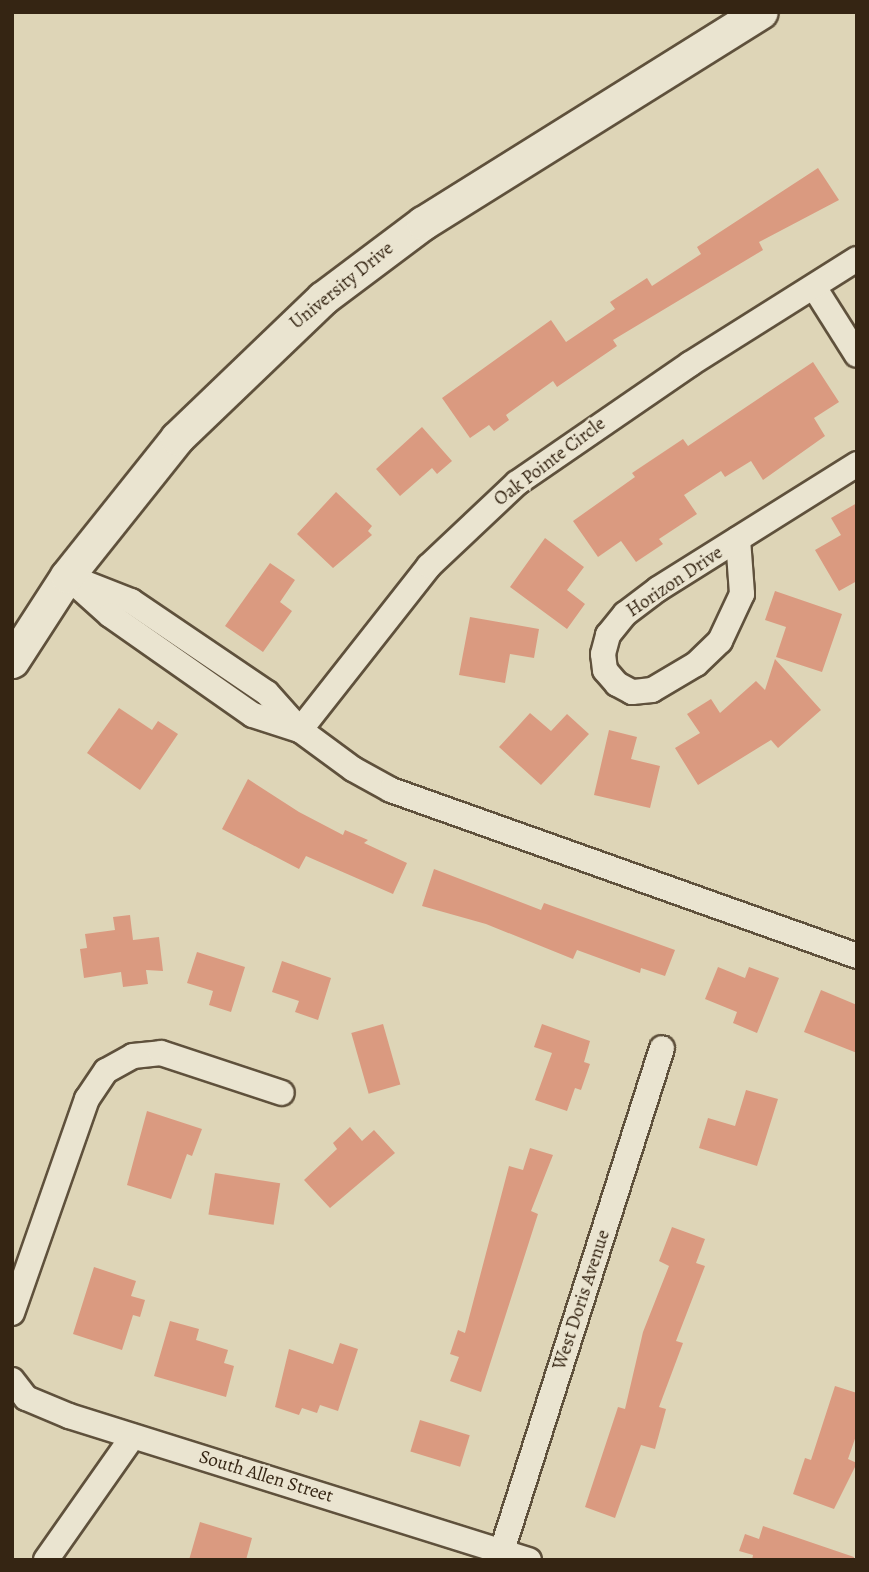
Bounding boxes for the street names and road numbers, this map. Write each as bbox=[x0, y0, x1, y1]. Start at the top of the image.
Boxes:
street label: University Drive bbox=[286, 237, 398, 335]
street label: Oak Pointe Circle bbox=[490, 413, 610, 511]
street label: Horizon Drive bbox=[623, 541, 727, 623]
street label: West Doris Avenue bbox=[549, 1227, 615, 1373]
street label: South Allen Street bbox=[196, 1446, 336, 1508]

